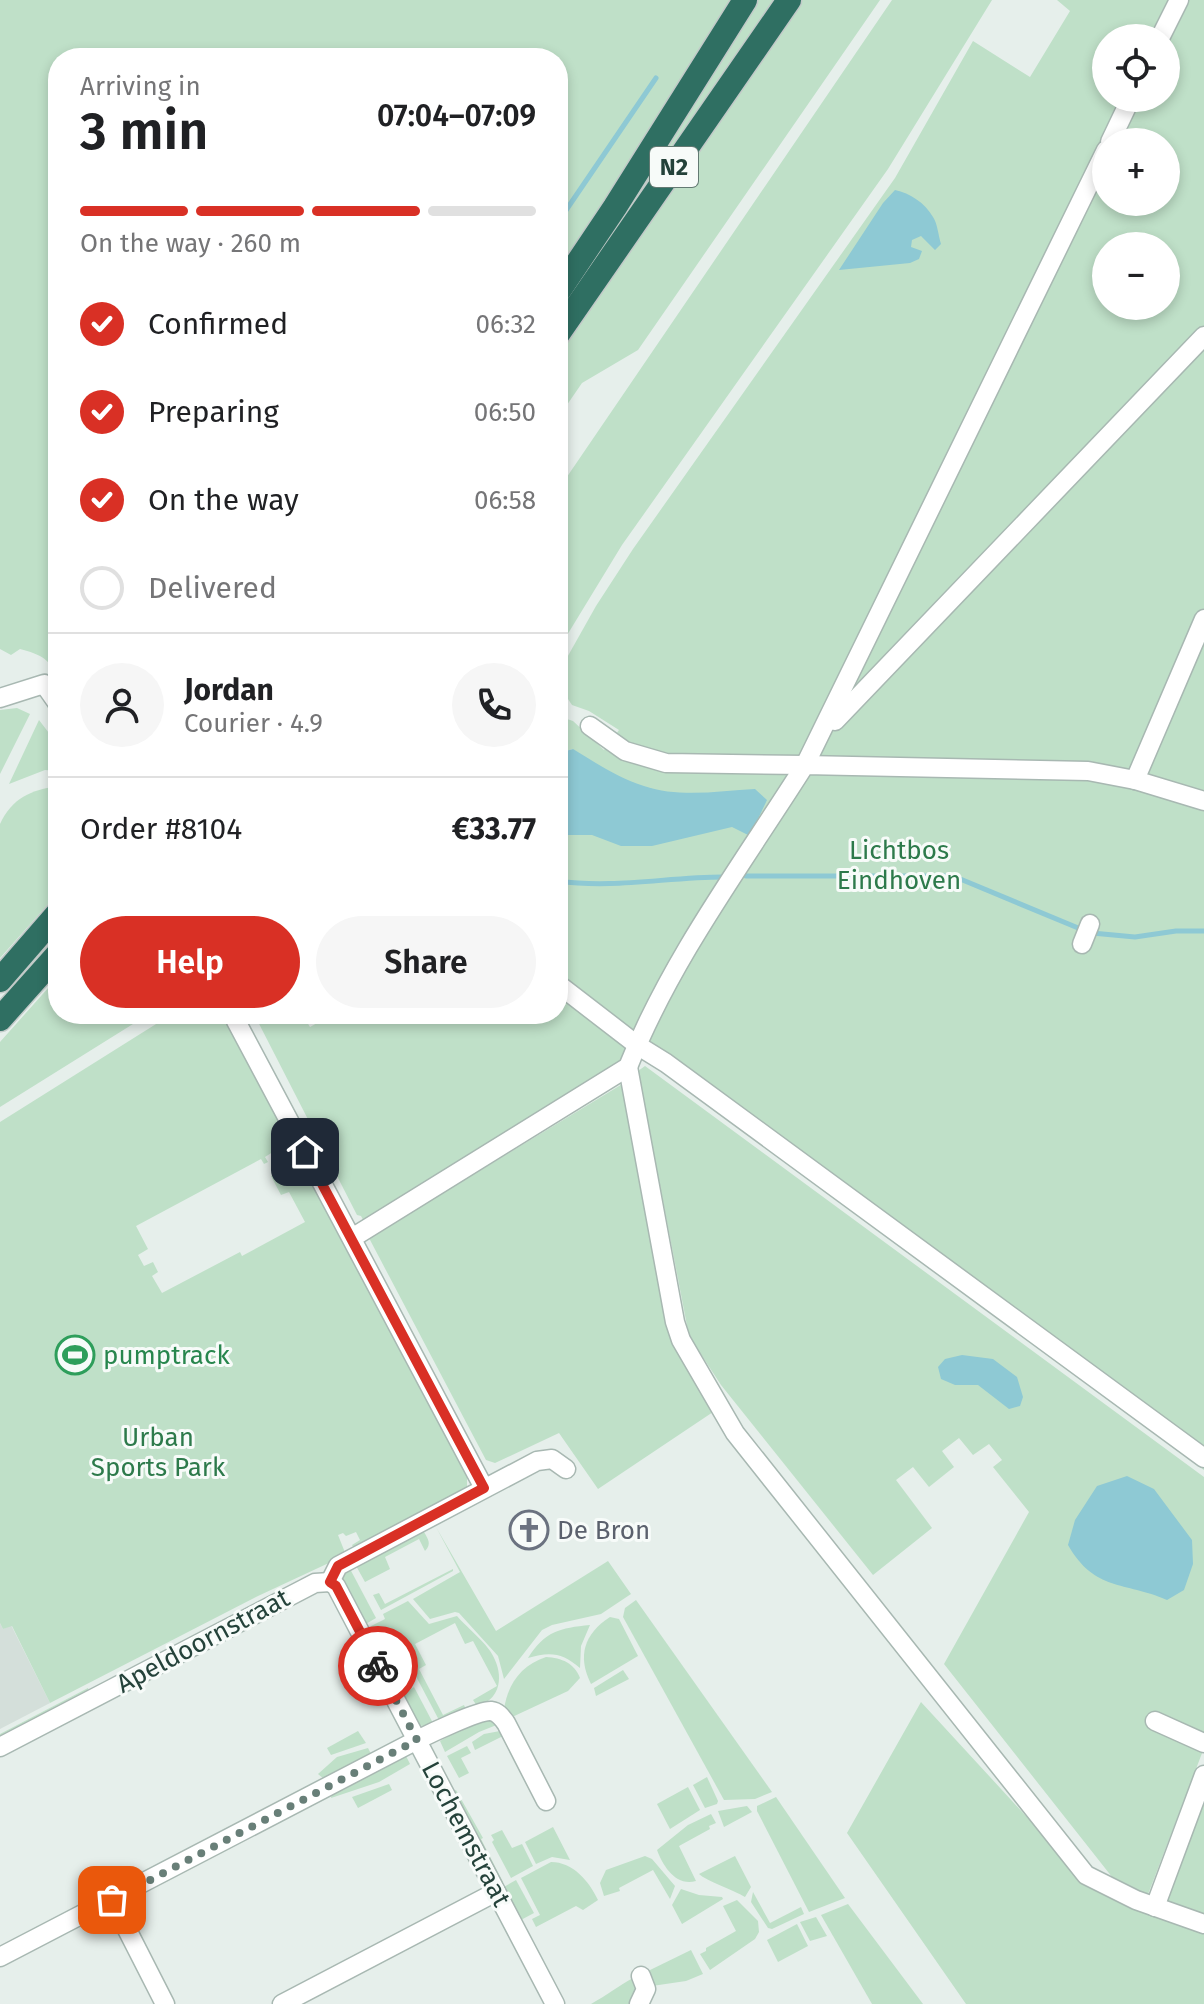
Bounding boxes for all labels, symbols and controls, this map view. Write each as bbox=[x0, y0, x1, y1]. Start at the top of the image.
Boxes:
map controls bbox=[1092, 24, 1180, 320]
button: locate bbox=[1092, 24, 1180, 112]
text: Arriving in bbox=[80, 71, 201, 102]
text: 07:04–07:09 bbox=[377, 98, 536, 134]
text: 3 min bbox=[80, 100, 208, 163]
button: + bbox=[1092, 128, 1180, 216]
road number: N2 bbox=[650, 147, 698, 187]
text: On the way · 260 m bbox=[80, 228, 301, 259]
button: − bbox=[1092, 232, 1180, 320]
icon: check bbox=[80, 302, 124, 346]
text: Confirmed bbox=[148, 306, 288, 342]
text: 06:32 bbox=[476, 309, 536, 340]
icon: check bbox=[80, 390, 124, 434]
text: Preparing bbox=[148, 394, 279, 430]
text: 06:50 bbox=[474, 397, 536, 428]
icon: check bbox=[80, 478, 124, 522]
text: On the way bbox=[148, 482, 299, 518]
text: 06:58 bbox=[474, 485, 536, 516]
text: Delivered bbox=[148, 570, 277, 606]
button: person bbox=[80, 663, 164, 747]
button: phone bbox=[452, 663, 536, 747]
text: Jordan bbox=[184, 672, 274, 708]
text: Courier · 4.9 bbox=[184, 708, 323, 739]
text: Order #8104 bbox=[80, 811, 242, 847]
text: €33.77 bbox=[452, 811, 536, 847]
park label: Lichtbos Eindhoven bbox=[837, 835, 961, 896]
button: Help bbox=[80, 916, 300, 1008]
button: Share bbox=[316, 916, 536, 1008]
pin bbox=[271, 1118, 339, 1186]
icon: home bbox=[283, 1130, 327, 1174]
sports icon: pumptrack bbox=[54, 1334, 96, 1376]
place label: pumptrack bbox=[103, 1340, 230, 1371]
park label: Urban Sports Park bbox=[91, 1422, 226, 1483]
church icon: De Bron bbox=[508, 1509, 550, 1551]
place label: De Bron bbox=[557, 1515, 650, 1546]
street label: Apeldoornstraat bbox=[111, 1582, 295, 1700]
courier bbox=[338, 1626, 418, 1706]
icon: bike bbox=[356, 1644, 400, 1688]
street label: Lochemstraat bbox=[415, 1756, 517, 1912]
pin bbox=[78, 1866, 146, 1934]
icon: bag bbox=[90, 1878, 134, 1922]

